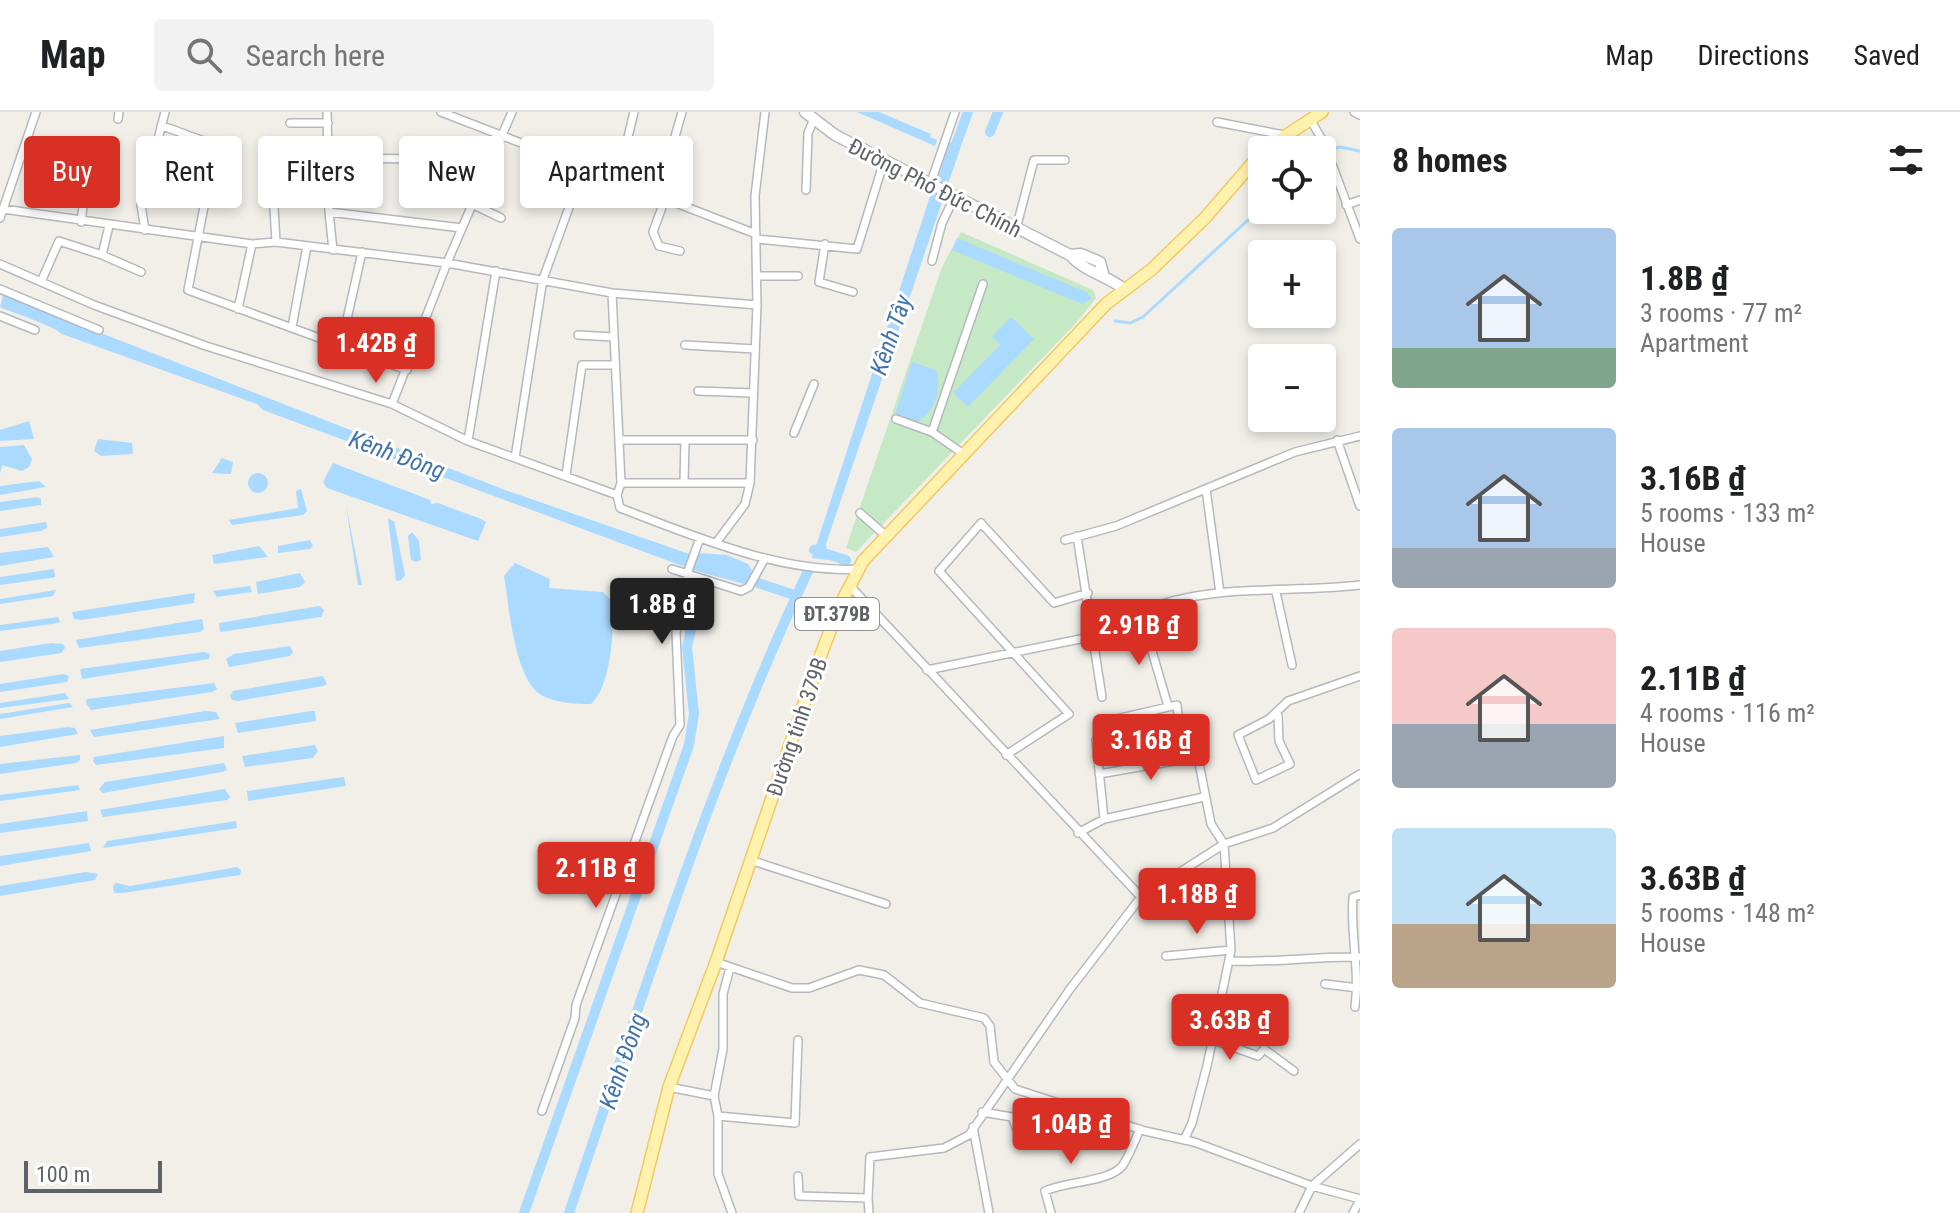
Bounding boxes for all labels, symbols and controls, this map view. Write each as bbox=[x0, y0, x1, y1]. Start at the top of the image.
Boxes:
search box bbox=[154, 19, 714, 91]
text: Map bbox=[40, 33, 106, 77]
icon: search bbox=[182, 33, 226, 77]
text: Search here bbox=[246, 38, 385, 73]
text: Map bbox=[1605, 39, 1654, 72]
text: Directions bbox=[1698, 39, 1809, 72]
text: Saved bbox=[1853, 39, 1920, 72]
street label: Đường Phó Đức Chính bbox=[844, 133, 1026, 243]
chip: Buy bbox=[24, 136, 120, 208]
chip: Rent bbox=[136, 136, 242, 208]
chip: Filters bbox=[258, 136, 383, 208]
chip: New bbox=[399, 136, 504, 208]
chip: Apartment bbox=[520, 136, 693, 208]
map controls bbox=[1248, 136, 1336, 432]
button: locate bbox=[1248, 136, 1336, 224]
icon: filters bbox=[1884, 138, 1928, 182]
text: 8 homes bbox=[1392, 140, 1508, 180]
button: + bbox=[1248, 240, 1336, 328]
text: 1.8B ₫ bbox=[1640, 258, 1729, 298]
icon: home bbox=[1456, 260, 1552, 356]
water label: Kênh Tây bbox=[864, 290, 918, 378]
text: 3 rooms · 77 m² bbox=[1640, 298, 1802, 328]
pin: 1.42B ₫ bbox=[302, 317, 450, 385]
text: 1.42B ₫ bbox=[336, 328, 416, 358]
text: Apartment bbox=[1640, 328, 1749, 358]
button: − bbox=[1248, 344, 1336, 432]
water label: Kênh Đông bbox=[346, 425, 448, 485]
text: 3.16B ₫ bbox=[1640, 458, 1746, 498]
icon: home bbox=[1456, 460, 1552, 556]
text: 5 rooms · 133 m² bbox=[1640, 498, 1815, 528]
text: House bbox=[1640, 528, 1706, 558]
pin: 1.8B ₫ bbox=[597, 578, 727, 646]
text: 1.8B ₫ bbox=[628, 589, 696, 619]
road number: ĐT.379B bbox=[795, 598, 879, 630]
pin: 2.91B ₫ bbox=[1065, 599, 1213, 667]
text: 2.91B ₫ bbox=[1099, 610, 1179, 640]
street label: Đường tỉnh 379B bbox=[762, 654, 832, 800]
text: 2.11B ₫ bbox=[1640, 658, 1746, 698]
icon: home bbox=[1456, 660, 1552, 756]
text: 4 rooms · 116 m² bbox=[1640, 698, 1815, 728]
pin: 3.16B ₫ bbox=[1077, 714, 1225, 782]
text: 3.16B ₫ bbox=[1111, 725, 1191, 755]
text: House bbox=[1640, 728, 1706, 758]
pin: 2.11B ₫ bbox=[522, 842, 670, 910]
text: 2.11B ₫ bbox=[556, 853, 636, 883]
text: 3.63B ₫ bbox=[1640, 858, 1746, 898]
icon: home bbox=[1456, 860, 1552, 956]
pin: 1.18B ₫ bbox=[1123, 868, 1271, 936]
text: 1.18B ₫ bbox=[1157, 879, 1237, 909]
text: 5 rooms · 148 m² bbox=[1640, 898, 1815, 928]
text: House bbox=[1640, 928, 1706, 958]
pin: 3.63B ₫ bbox=[1156, 994, 1304, 1062]
text: 3.63B ₫ bbox=[1190, 1005, 1270, 1035]
water label: Kênh Đông bbox=[594, 1009, 652, 1113]
pin: 1.04B ₫ bbox=[997, 1098, 1145, 1166]
text: 1.04B ₫ bbox=[1031, 1109, 1111, 1139]
scale bar bbox=[24, 1157, 162, 1193]
text: 100 m bbox=[36, 1162, 90, 1187]

